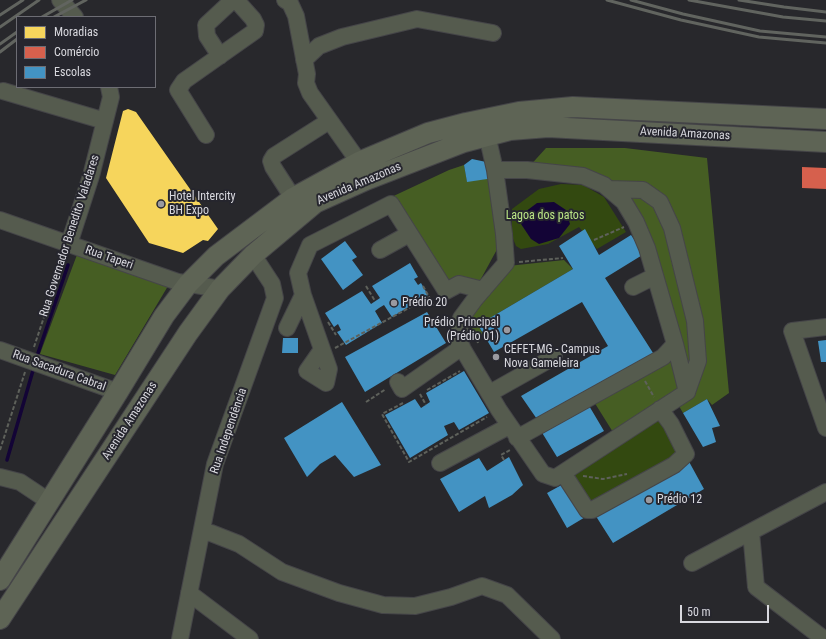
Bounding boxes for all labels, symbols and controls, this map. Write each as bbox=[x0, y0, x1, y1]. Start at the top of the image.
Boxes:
legend bbox=[16, 16, 156, 88]
text: Moradias bbox=[54, 25, 98, 39]
text: Comércio bbox=[54, 45, 99, 59]
text: Escolas bbox=[54, 65, 91, 79]
street label: Avenida Amazonas bbox=[640, 124, 730, 144]
street label: Rua Governador Benedito Valadares bbox=[37, 153, 103, 319]
street label: Avenida Amazonas bbox=[315, 160, 403, 208]
place label: Hotel Intercity BH Expo bbox=[169, 190, 236, 218]
marker: Hotel Intercity BH Expo bbox=[156, 199, 166, 209]
park label: Lagoa dos patos bbox=[506, 209, 584, 223]
street label: Rua Taperi bbox=[83, 243, 135, 273]
place label: Prédio 20 bbox=[402, 296, 447, 310]
marker: Prédio 20 bbox=[389, 298, 399, 308]
place label: Prédio Principal (Prédio 01) bbox=[424, 316, 499, 344]
marker: Prédio Principal (Prédio 01) bbox=[502, 325, 512, 335]
place label: CEFET-MG - Campus Nova Gameleira bbox=[504, 343, 600, 371]
street label: Rua Sacadura Cabral bbox=[10, 347, 108, 395]
marker: CEFET-MG - Campus Nova Gameleira bbox=[491, 352, 501, 362]
street label: Avenida Amazonas bbox=[99, 379, 161, 463]
street label: Rua Independência bbox=[208, 386, 250, 476]
place label: Prédio 12 bbox=[657, 493, 702, 507]
marker: Prédio 12 bbox=[644, 495, 654, 505]
scale bar bbox=[682, 597, 771, 623]
text: 50 m bbox=[687, 605, 711, 619]

